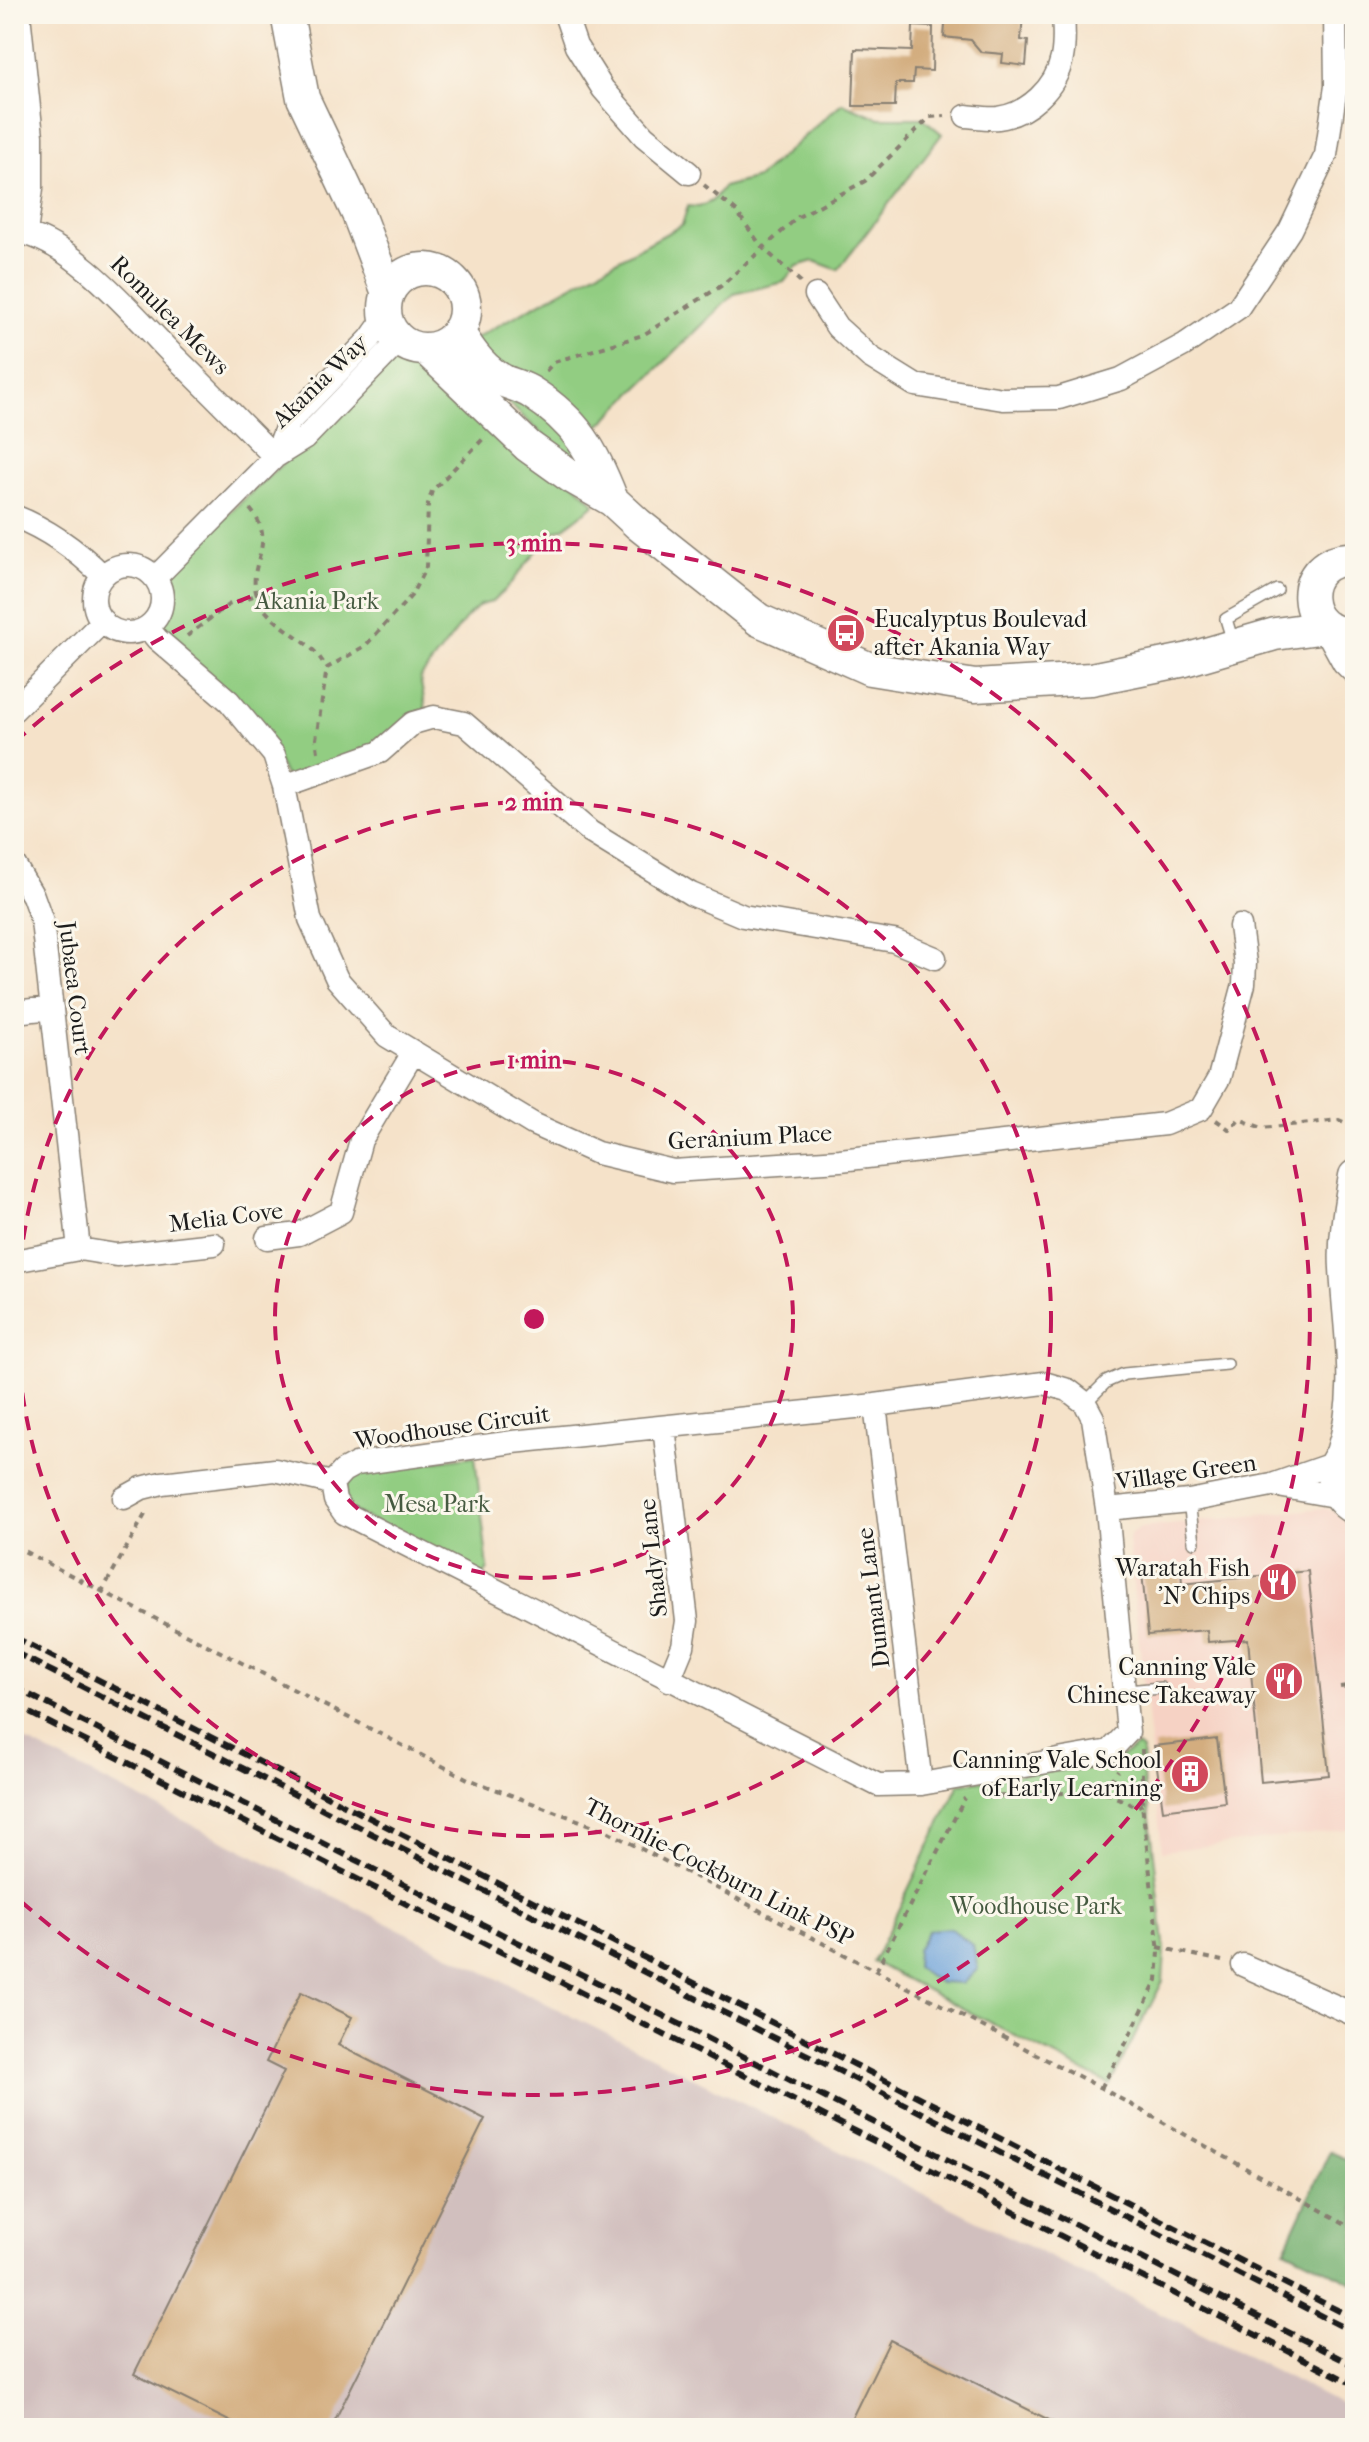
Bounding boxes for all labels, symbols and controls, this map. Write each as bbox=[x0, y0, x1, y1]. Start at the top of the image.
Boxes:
street label: Romulea Mews bbox=[105, 250, 236, 381]
street label: Akania Way bbox=[266, 328, 374, 434]
text: 3 min bbox=[506, 529, 563, 557]
park label: Akania Park bbox=[254, 587, 380, 615]
place label: Eucalyptus Boulevad after Akania Way bbox=[874, 605, 1088, 661]
bus stop icon: Eucalyptus Boulevad after Akania Way bbox=[825, 612, 867, 654]
text: 2 min bbox=[505, 788, 564, 816]
street label: Jubaea Court bbox=[53, 918, 97, 1057]
text: 1 min bbox=[507, 1046, 562, 1074]
street label: Geranium Place bbox=[667, 1119, 833, 1155]
street label: Melia Cove bbox=[167, 1196, 285, 1238]
centre of rings bbox=[520, 1305, 548, 1333]
street label: Woodhouse Circuit bbox=[352, 1399, 552, 1455]
street label: Village Green bbox=[1113, 1448, 1258, 1496]
park label: Mesa Park bbox=[384, 1490, 491, 1518]
street label: Shady Lane bbox=[633, 1497, 673, 1619]
street label: Dumant Lane bbox=[850, 1526, 896, 1670]
place label: Waratah Fish 'N' Chips bbox=[1114, 1554, 1251, 1610]
restaurant icon: Waratah Fish 'N' Chips bbox=[1257, 1561, 1299, 1603]
place label: Canning Vale Chinese Takeaway bbox=[1067, 1653, 1257, 1709]
restaurant icon: Canning Vale Chinese Takeaway bbox=[1263, 1660, 1305, 1702]
place label: Canning Vale School of Early Learning bbox=[952, 1746, 1163, 1802]
building icon: Canning Vale School of Early Learning bbox=[1169, 1753, 1211, 1795]
street label: Thornlie-Cockburn Link PSP bbox=[580, 1792, 858, 1952]
park label: Woodhouse Park bbox=[949, 1892, 1123, 1920]

